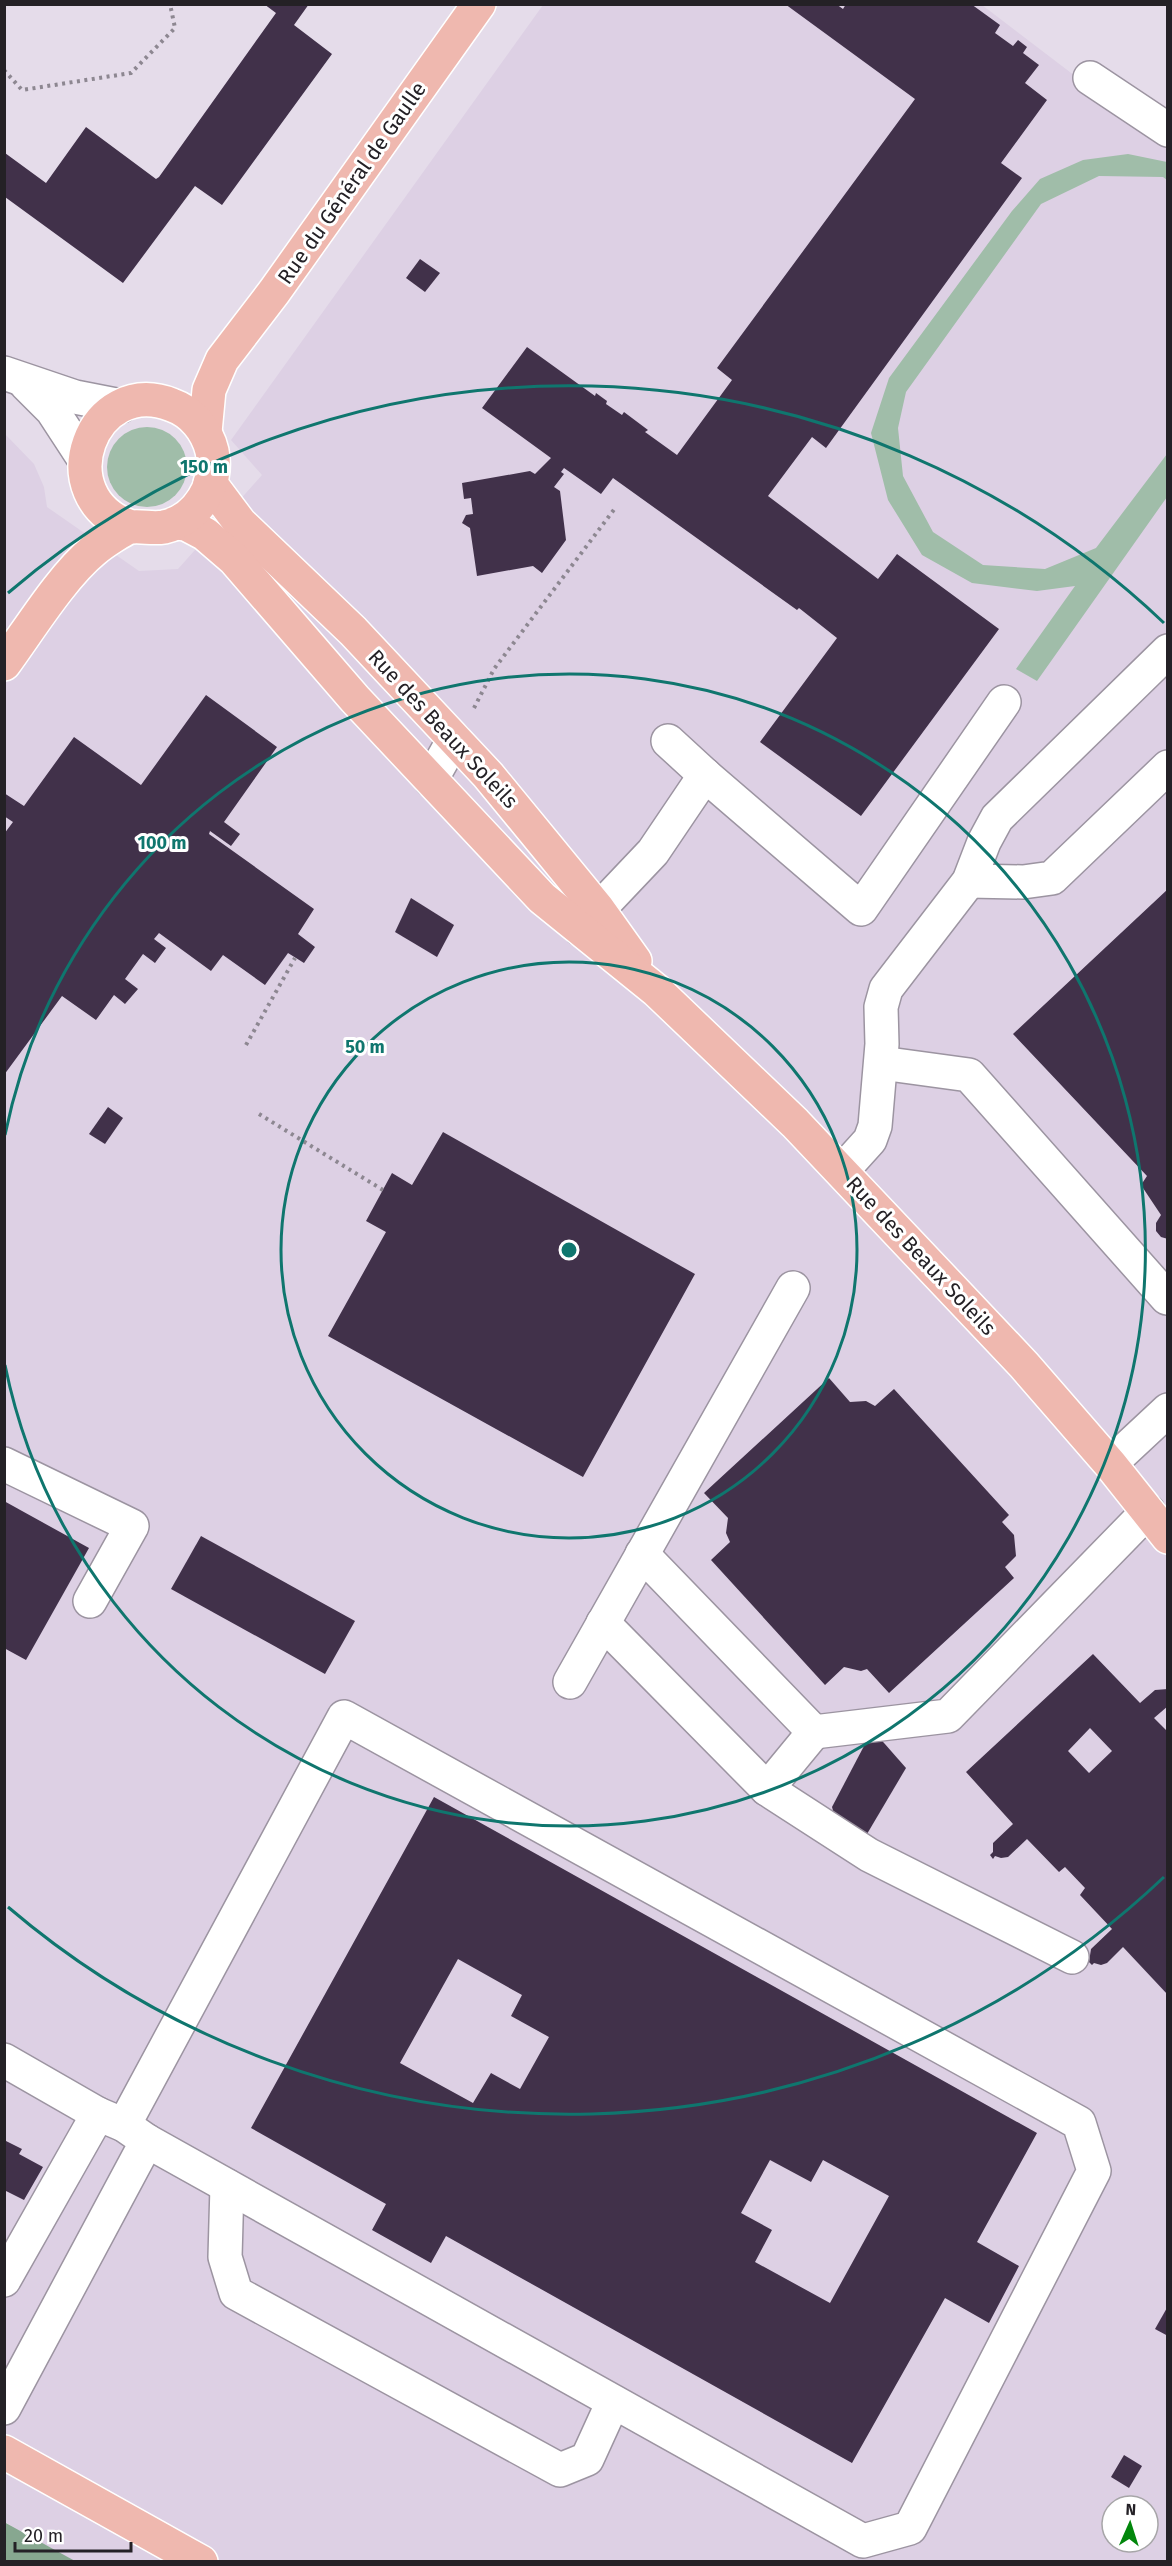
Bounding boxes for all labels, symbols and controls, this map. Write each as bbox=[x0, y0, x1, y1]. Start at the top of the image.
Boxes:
street label: Rue du Général de Gaulle bbox=[272, 77, 432, 289]
text: 150 m bbox=[180, 456, 228, 478]
street label: Rue des Beaux Soleils bbox=[363, 644, 523, 814]
text: 100 m bbox=[138, 832, 186, 854]
text: 50 m bbox=[345, 1036, 385, 1058]
street label: Rue des Beaux Soleils bbox=[841, 1171, 1001, 1341]
centre of rings bbox=[559, 1240, 579, 1260]
north arrow bbox=[1100, 2494, 1160, 2554]
text: N bbox=[1125, 2500, 1137, 2519]
scale bar bbox=[15, 2515, 130, 2553]
text: 20 m bbox=[24, 2525, 63, 2547]

